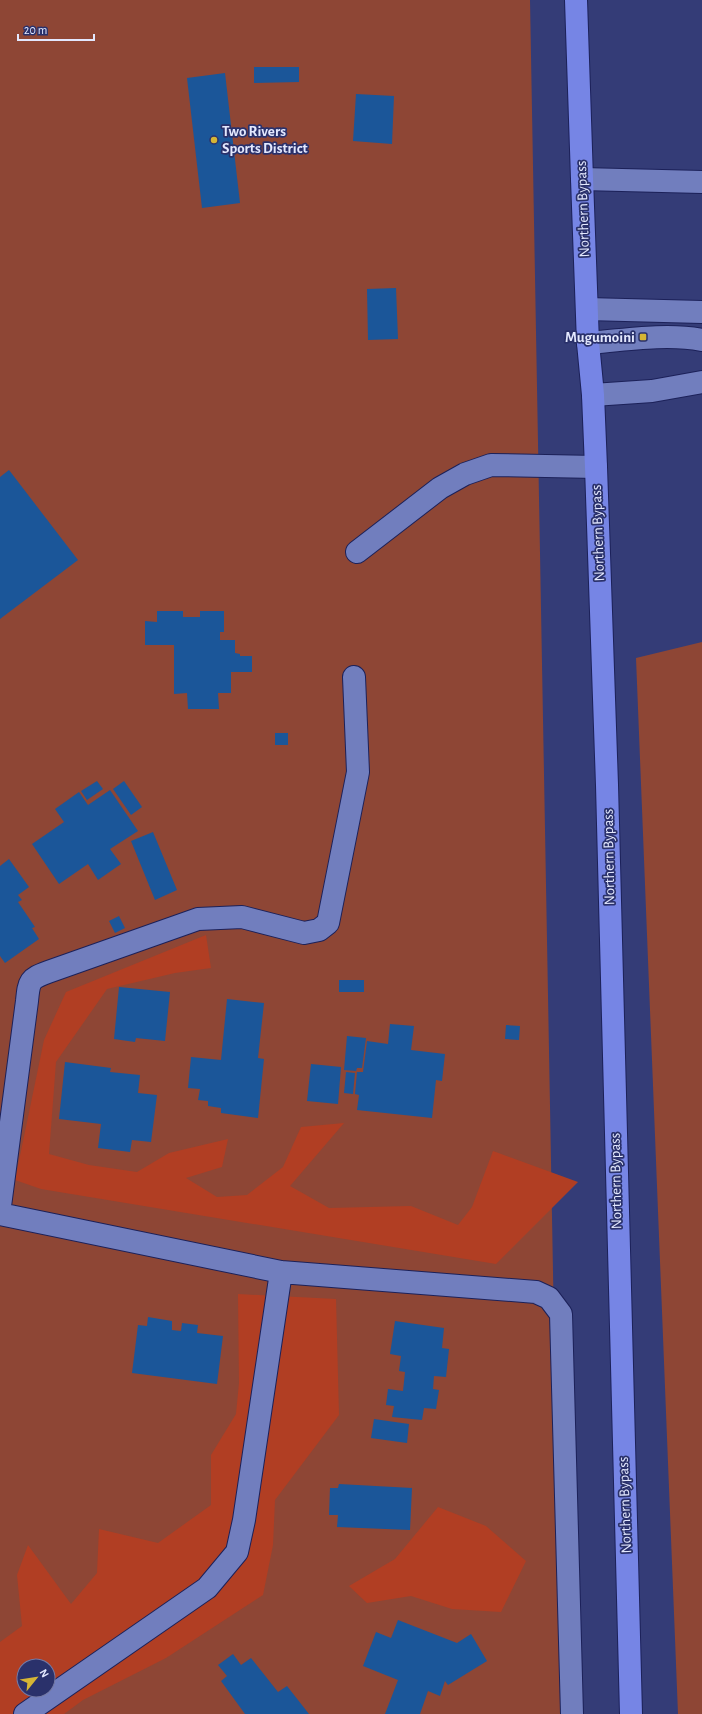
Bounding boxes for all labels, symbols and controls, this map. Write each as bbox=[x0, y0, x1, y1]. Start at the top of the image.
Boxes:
scale bar bbox=[18, 16, 94, 42]
text: 20 m bbox=[24, 24, 47, 36]
place label: Two Rivers Sports District bbox=[222, 124, 308, 156]
marker: Two Rivers Sports District bbox=[209, 135, 219, 145]
street label: Northern Bypass bbox=[574, 160, 592, 258]
place label: Mugumoini bbox=[565, 330, 635, 345]
marker: Mugumoini bbox=[638, 332, 648, 342]
street label: Northern Bypass bbox=[589, 484, 607, 582]
street label: Northern Bypass bbox=[601, 809, 617, 905]
street label: Northern Bypass bbox=[608, 1133, 624, 1229]
street label: Northern Bypass bbox=[616, 1456, 634, 1554]
north arrow bbox=[16, 1658, 56, 1698]
text: N bbox=[38, 1667, 51, 1679]

